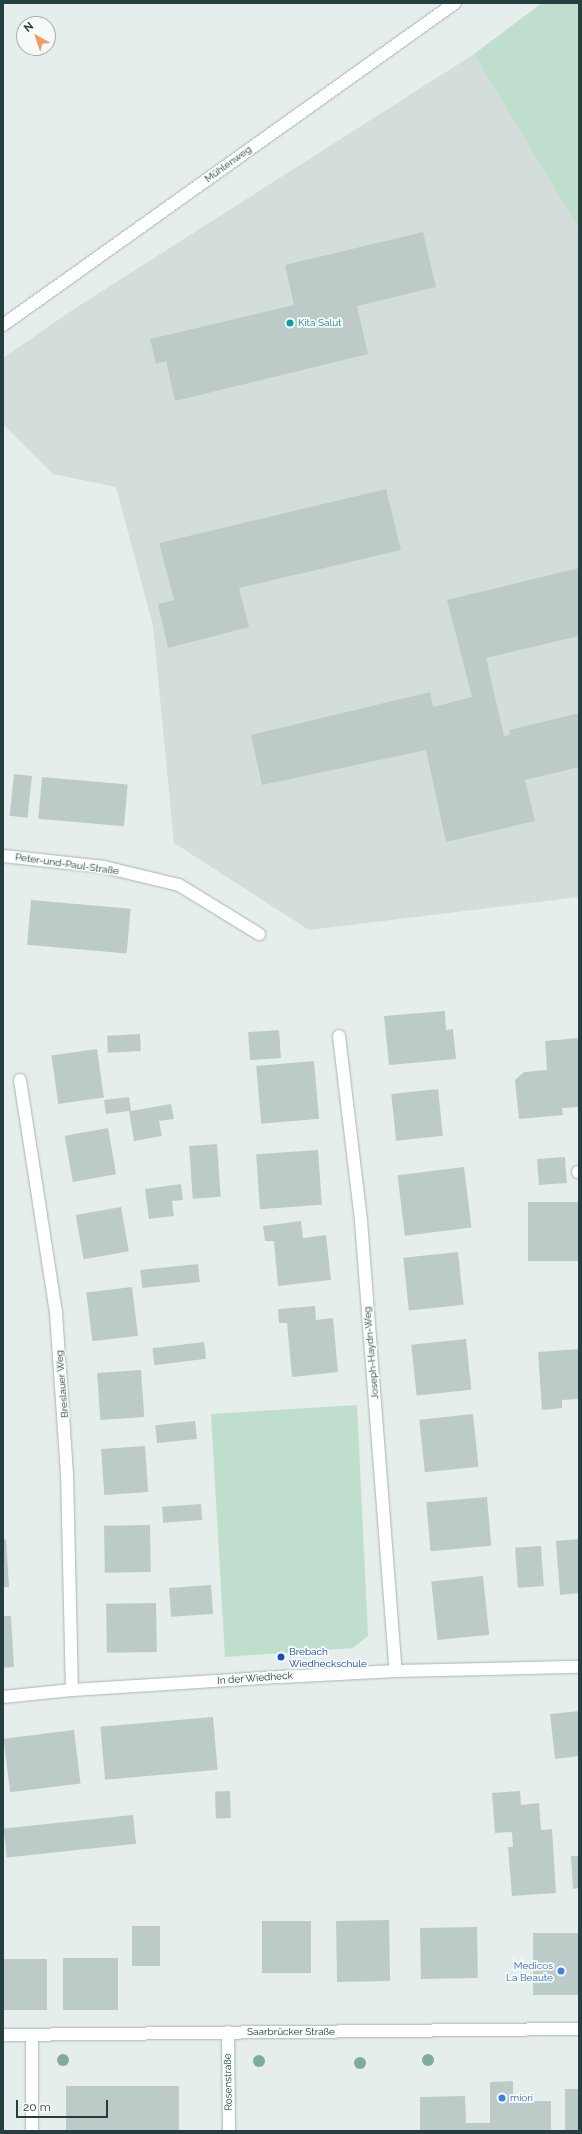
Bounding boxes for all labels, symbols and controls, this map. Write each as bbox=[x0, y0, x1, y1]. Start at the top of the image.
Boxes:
north arrow bbox=[16, 16, 56, 56]
text: N bbox=[21, 20, 36, 35]
street label: Mühlenweg bbox=[202, 143, 254, 185]
place label: Kita Salut bbox=[298, 317, 341, 329]
marker: Kita Salut bbox=[285, 318, 295, 328]
street label: Peter-und-Paul-Straße bbox=[14, 851, 120, 877]
street label: Joseph-Haydn-Weg bbox=[361, 1306, 381, 1400]
street label: Breslauer Weg bbox=[53, 1349, 71, 1419]
place label: Brebach Wiedheckschule bbox=[289, 1645, 367, 1668]
marker: Brebach Wiedheckschule bbox=[276, 1652, 286, 1662]
street label: In der Wiedheck bbox=[217, 1669, 293, 1687]
place label: Medicos La Beaute bbox=[506, 1959, 553, 1982]
marker: Medicos La Beaute bbox=[556, 1966, 566, 1976]
street label: Saarbrücker Straße bbox=[247, 2026, 335, 2038]
street label: Rosenstraße bbox=[222, 2053, 234, 2111]
scale bar bbox=[18, 2092, 110, 2118]
place label: miori bbox=[510, 2092, 533, 2104]
marker: miori bbox=[497, 2093, 507, 2103]
text: 20 m bbox=[23, 2100, 51, 2114]

